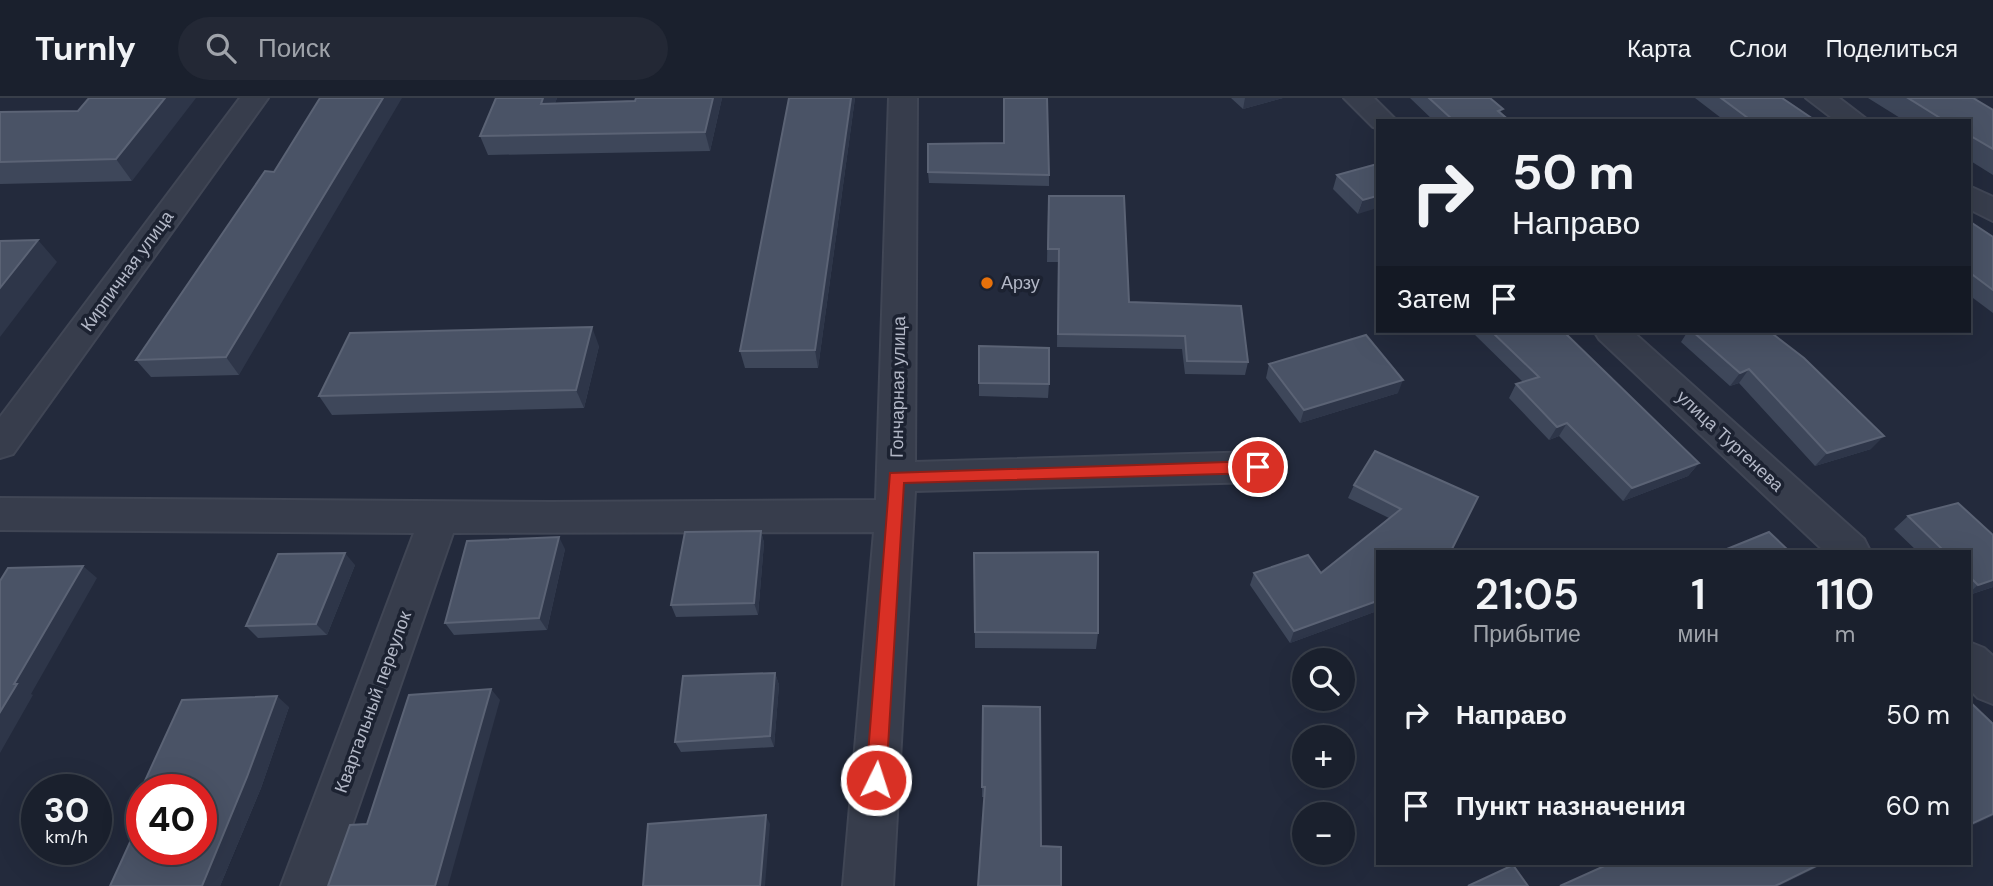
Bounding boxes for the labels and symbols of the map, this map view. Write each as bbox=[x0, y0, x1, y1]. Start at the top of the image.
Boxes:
street label: Кирпичная улица bbox=[75, 205, 180, 336]
place label: Арзу bbox=[1001, 271, 1040, 295]
marker: Арзу bbox=[979, 275, 995, 291]
street label: Гончарная улица bbox=[885, 315, 911, 458]
street label: улица Тургенева bbox=[1671, 385, 1790, 498]
pin bbox=[1228, 437, 1288, 497]
street label: Квартальный переулок bbox=[329, 608, 417, 796]
position arrow bbox=[839, 743, 913, 817]
speed limit sign: 40 bbox=[126, 774, 217, 865]

